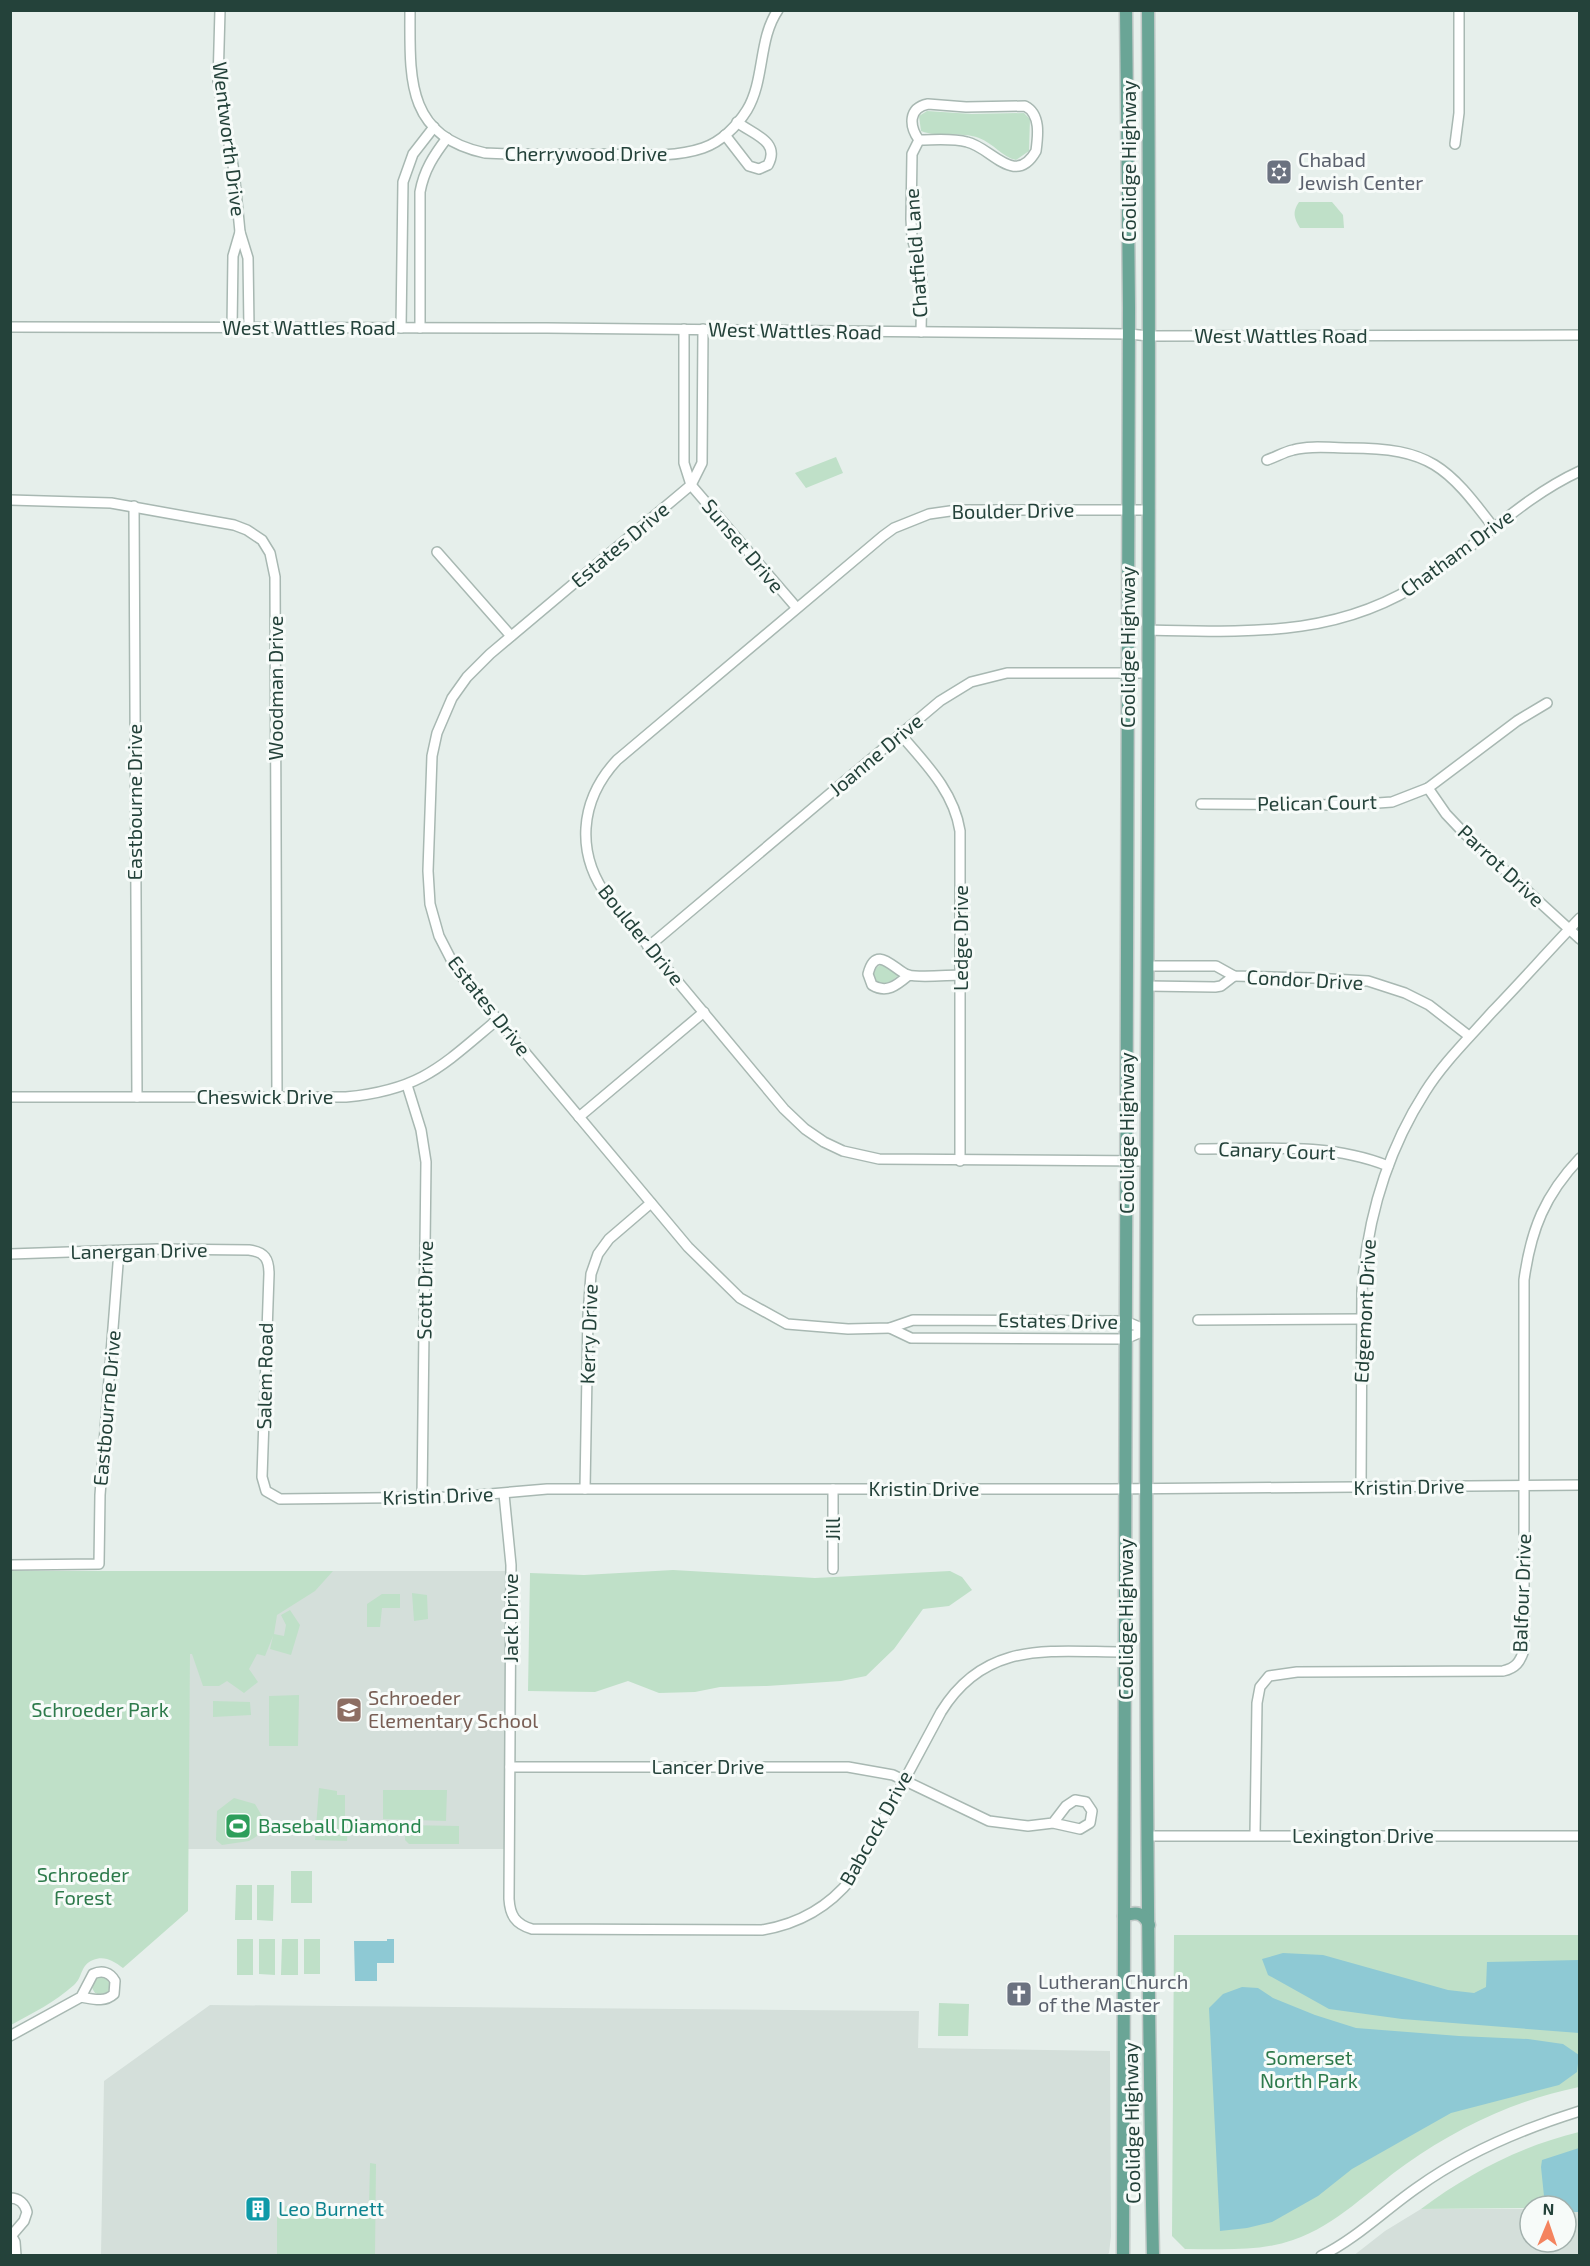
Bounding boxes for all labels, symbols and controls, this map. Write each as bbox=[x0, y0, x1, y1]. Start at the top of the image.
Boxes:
street label: Wentworth Drive bbox=[209, 60, 251, 218]
street label: Coolidge Highway bbox=[1116, 80, 1140, 242]
street label: Cherrywood Drive bbox=[505, 141, 667, 165]
place label: Chabad Jewish Center bbox=[1298, 147, 1423, 194]
synagogue icon: Chabad Jewish Center bbox=[1264, 157, 1294, 187]
street label: Chatfield Lane bbox=[898, 187, 932, 319]
street label: West Wattles Road bbox=[222, 315, 396, 339]
street label: West Wattles Road bbox=[708, 316, 882, 344]
street label: West Wattles Road bbox=[1194, 323, 1368, 347]
street label: Sunset Drive bbox=[698, 494, 790, 597]
street label: Estates Drive bbox=[566, 496, 673, 592]
street label: Boulder Drive bbox=[951, 497, 1075, 523]
street label: Chatham Drive bbox=[1395, 503, 1518, 601]
street label: Coolidge Highway bbox=[1115, 566, 1139, 728]
street label: Woodman Drive bbox=[263, 616, 287, 760]
street label: Joanne Drive bbox=[824, 708, 927, 800]
street label: Eastbourne Drive bbox=[122, 724, 146, 880]
street label: Pelican Court bbox=[1257, 789, 1378, 815]
street label: Parrot Drive bbox=[1453, 819, 1550, 911]
street label: Boulder Drive bbox=[594, 879, 690, 990]
street label: Ledge Drive bbox=[948, 885, 972, 991]
street label: Estates Drive bbox=[443, 951, 536, 1060]
street label: Condor Drive bbox=[1246, 964, 1364, 994]
street label: Coolidge Highway bbox=[1114, 1052, 1138, 1214]
street label: Cheswick Drive bbox=[196, 1084, 334, 1108]
street label: Canary Court bbox=[1218, 1136, 1336, 1164]
street label: Lanergan Drive bbox=[70, 1237, 208, 1263]
street label: Edgemont Drive bbox=[1348, 1238, 1380, 1384]
street label: Scott Drive bbox=[411, 1240, 437, 1340]
street label: Kerry Drive bbox=[574, 1283, 602, 1385]
street label: Estates Drive bbox=[998, 1307, 1118, 1333]
street label: Salem Road bbox=[251, 1322, 277, 1430]
street label: Eastbourne Drive bbox=[87, 1329, 125, 1487]
street label: Kristin Drive bbox=[1353, 1473, 1465, 1499]
street label: Kristin Drive bbox=[868, 1476, 980, 1500]
street label: Kristin Drive bbox=[382, 1481, 494, 1509]
street label: Jill bbox=[820, 1517, 844, 1541]
street label: Balfour Drive bbox=[1507, 1533, 1535, 1653]
street label: Coolidge Highway bbox=[1113, 1538, 1137, 1700]
street label: Jack Drive bbox=[498, 1573, 522, 1663]
place label: Schroeder Elementary School bbox=[368, 1685, 538, 1732]
school or university icon: Schroeder Elementary School bbox=[334, 1695, 364, 1725]
park label: Schroeder Park bbox=[31, 1697, 169, 1721]
street label: Lancer Drive bbox=[652, 1754, 764, 1778]
street label: Babcock Drive bbox=[834, 1766, 917, 1889]
sports icon: Baseball Diamond bbox=[223, 1811, 253, 1841]
place label: Baseball Diamond bbox=[258, 1813, 422, 1837]
street label: Lexington Drive bbox=[1292, 1823, 1434, 1847]
park label: Schroeder Forest bbox=[37, 1862, 129, 1909]
place label: Lutheran Church of the Master bbox=[1038, 1969, 1188, 2016]
church icon: Lutheran Church of the Master bbox=[1004, 1979, 1034, 2009]
street label: Coolidge Highway bbox=[1118, 2041, 1144, 2204]
park label: Somerset North Park bbox=[1260, 2045, 1358, 2092]
building icon: Leo Burnett bbox=[243, 2194, 273, 2224]
north arrow bbox=[1518, 2194, 1578, 2254]
place label: Leo Burnett bbox=[278, 2196, 385, 2220]
text: N bbox=[1542, 2199, 1555, 2218]

